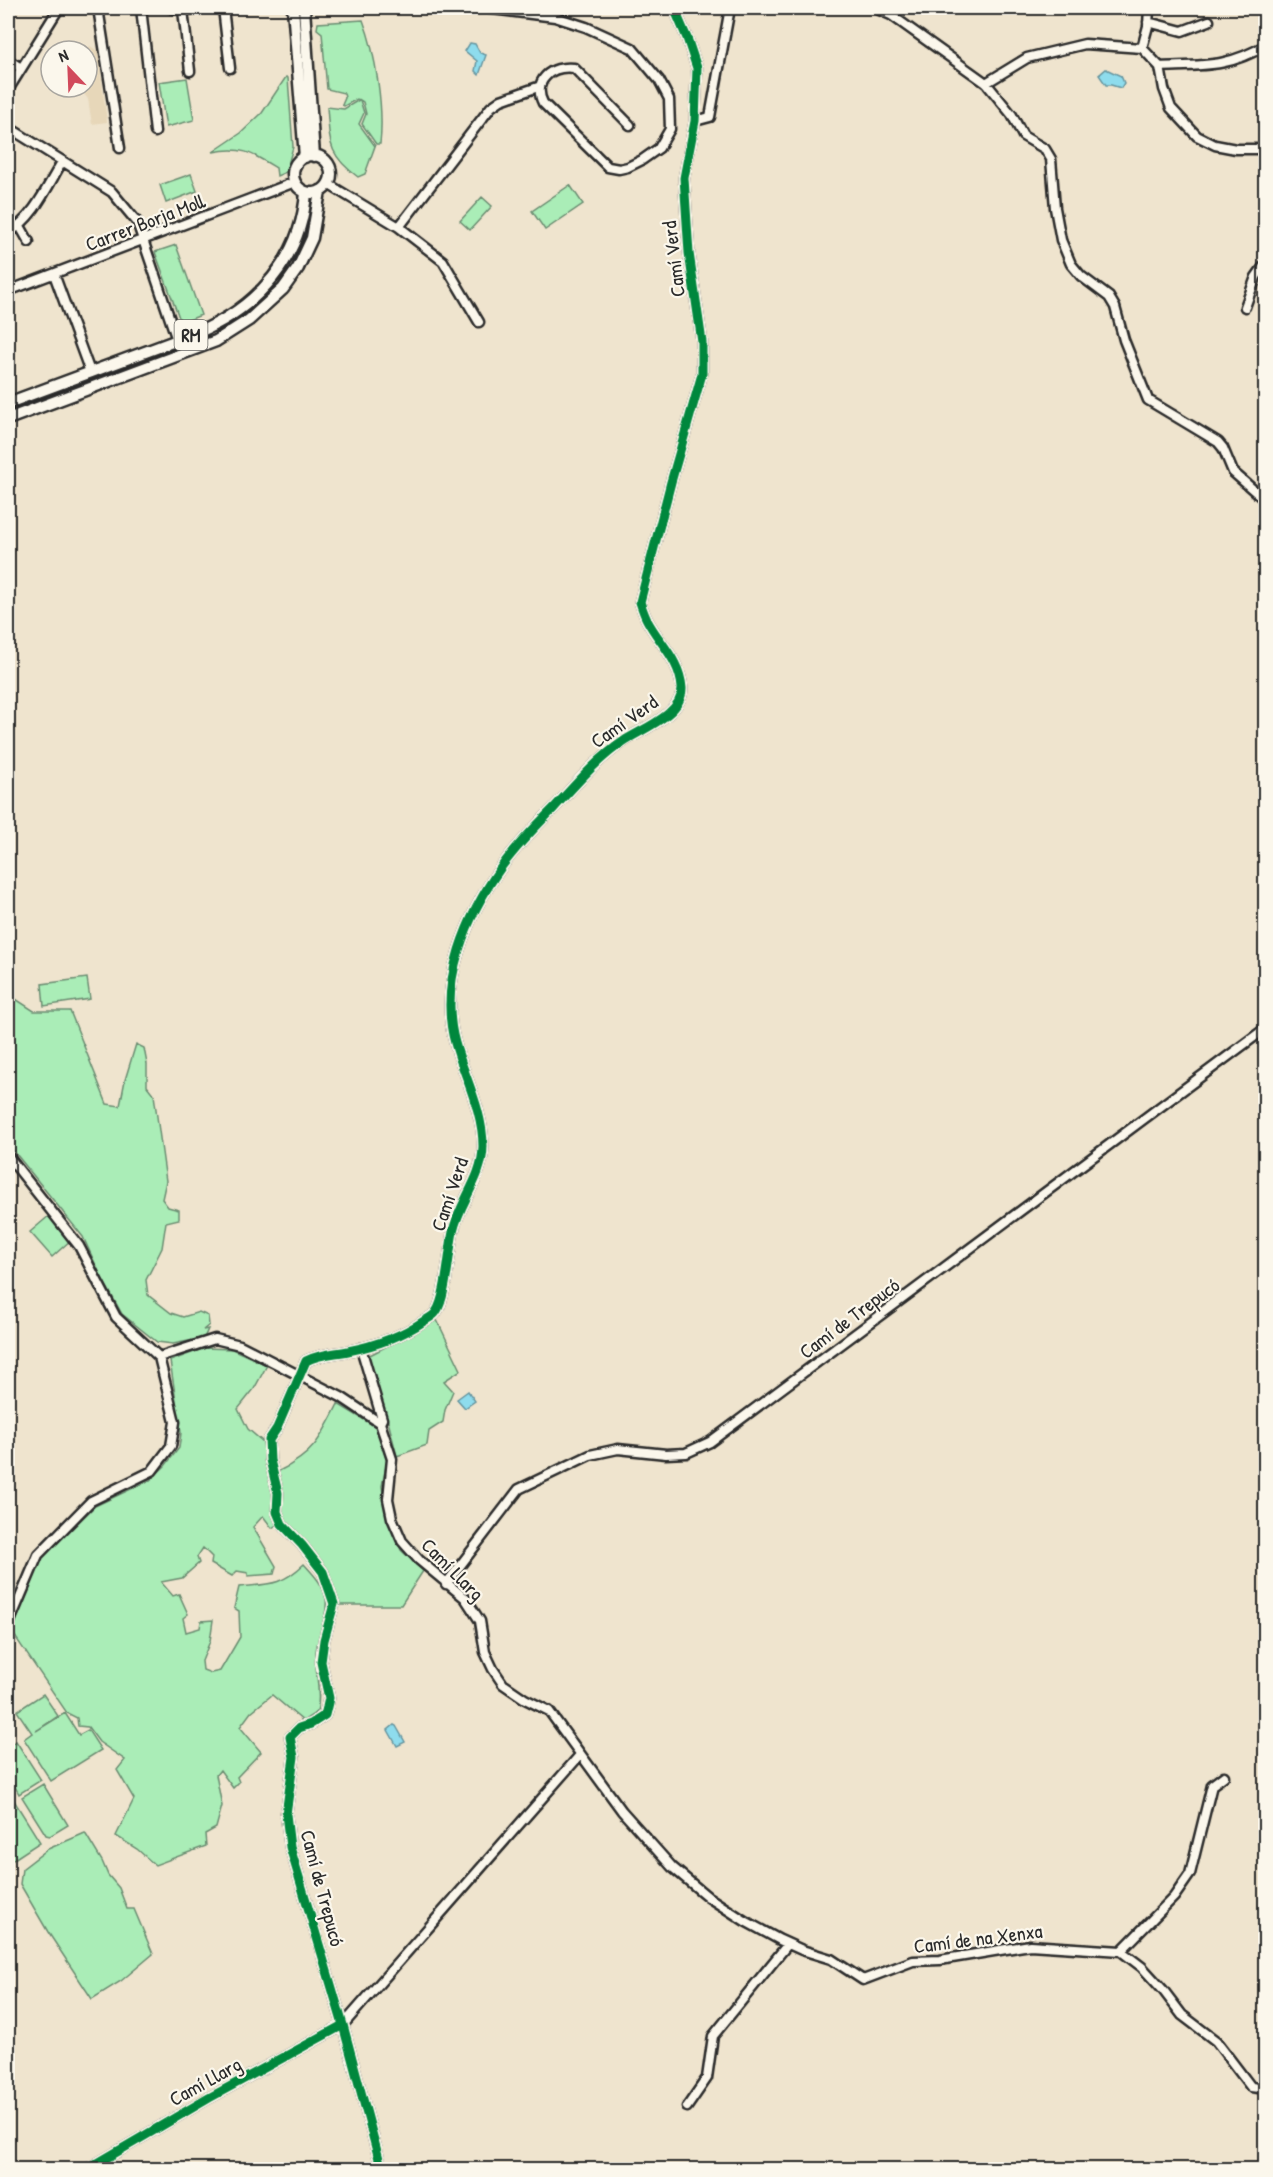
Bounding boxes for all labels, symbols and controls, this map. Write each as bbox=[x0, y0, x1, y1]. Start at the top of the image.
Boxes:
north arrow bbox=[39, 39, 99, 99]
text: N bbox=[55, 43, 72, 67]
street label: Carrer Borja Moll bbox=[81, 187, 209, 257]
street label: Camí Verd bbox=[655, 219, 691, 298]
road number: RM bbox=[174, 320, 207, 350]
street label: Camí Verd bbox=[585, 688, 663, 754]
street label: Camí Verd bbox=[424, 1153, 474, 1234]
street label: Camí de Trepucó bbox=[793, 1271, 905, 1365]
street label: Camí Llarg bbox=[416, 1532, 490, 1606]
street label: Camí de Trepucó bbox=[295, 1827, 351, 1949]
street label: Camí de na Xenxa bbox=[912, 1917, 1044, 1959]
street label: Camí Llarg bbox=[164, 2050, 246, 2112]

